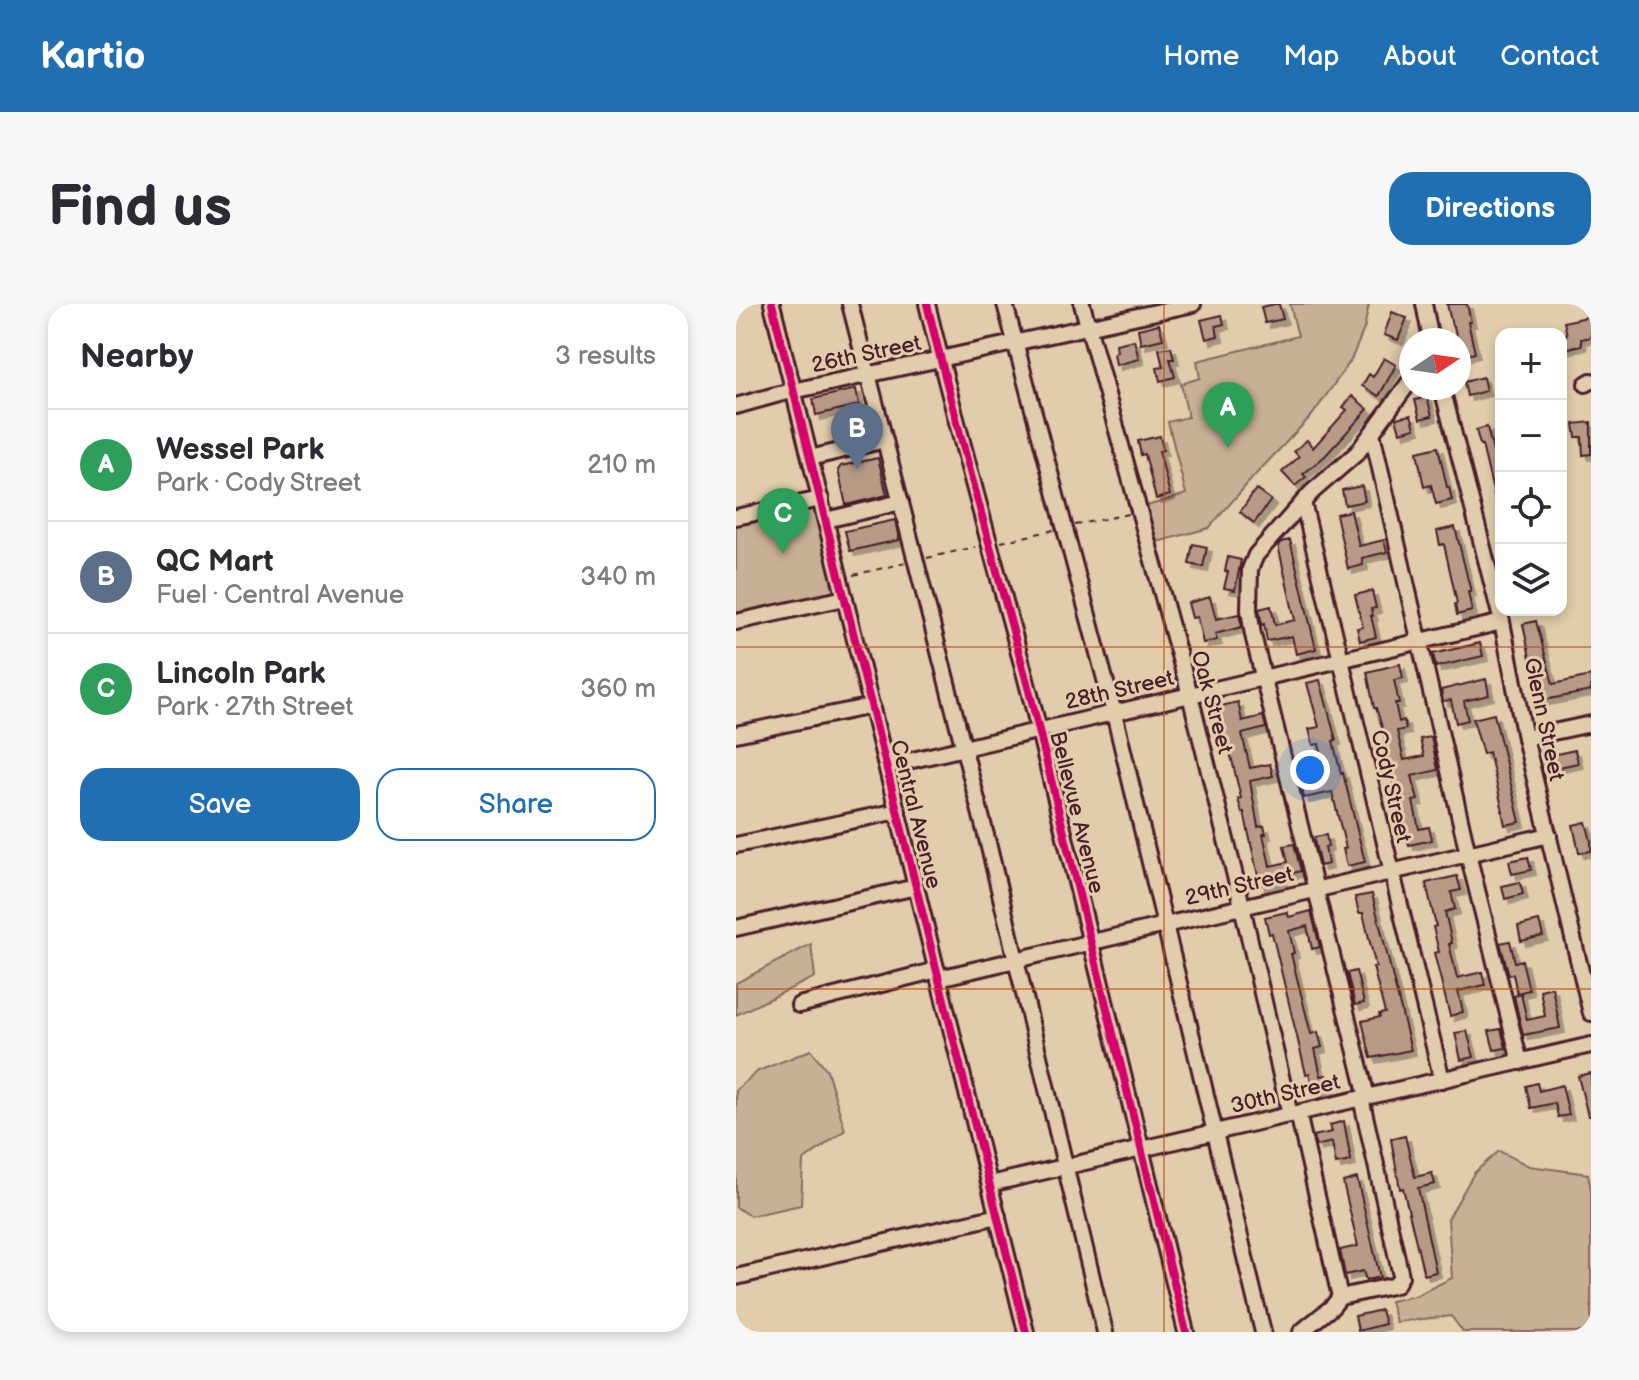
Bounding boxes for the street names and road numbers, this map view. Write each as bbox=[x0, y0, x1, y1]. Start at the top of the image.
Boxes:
street label: 26th Street bbox=[809, 330, 924, 379]
street label: Oak Street bbox=[1185, 648, 1238, 757]
street label: Glenn Street bbox=[1517, 655, 1570, 784]
street label: 28th Street bbox=[1062, 665, 1177, 716]
street label: Cody Street bbox=[1364, 727, 1417, 846]
street label: Bellevue Avenue bbox=[1043, 728, 1110, 896]
street label: Central Avenue bbox=[884, 737, 947, 892]
street label: 29th Street bbox=[1182, 861, 1296, 912]
street label: 30th Street bbox=[1228, 1069, 1343, 1120]

